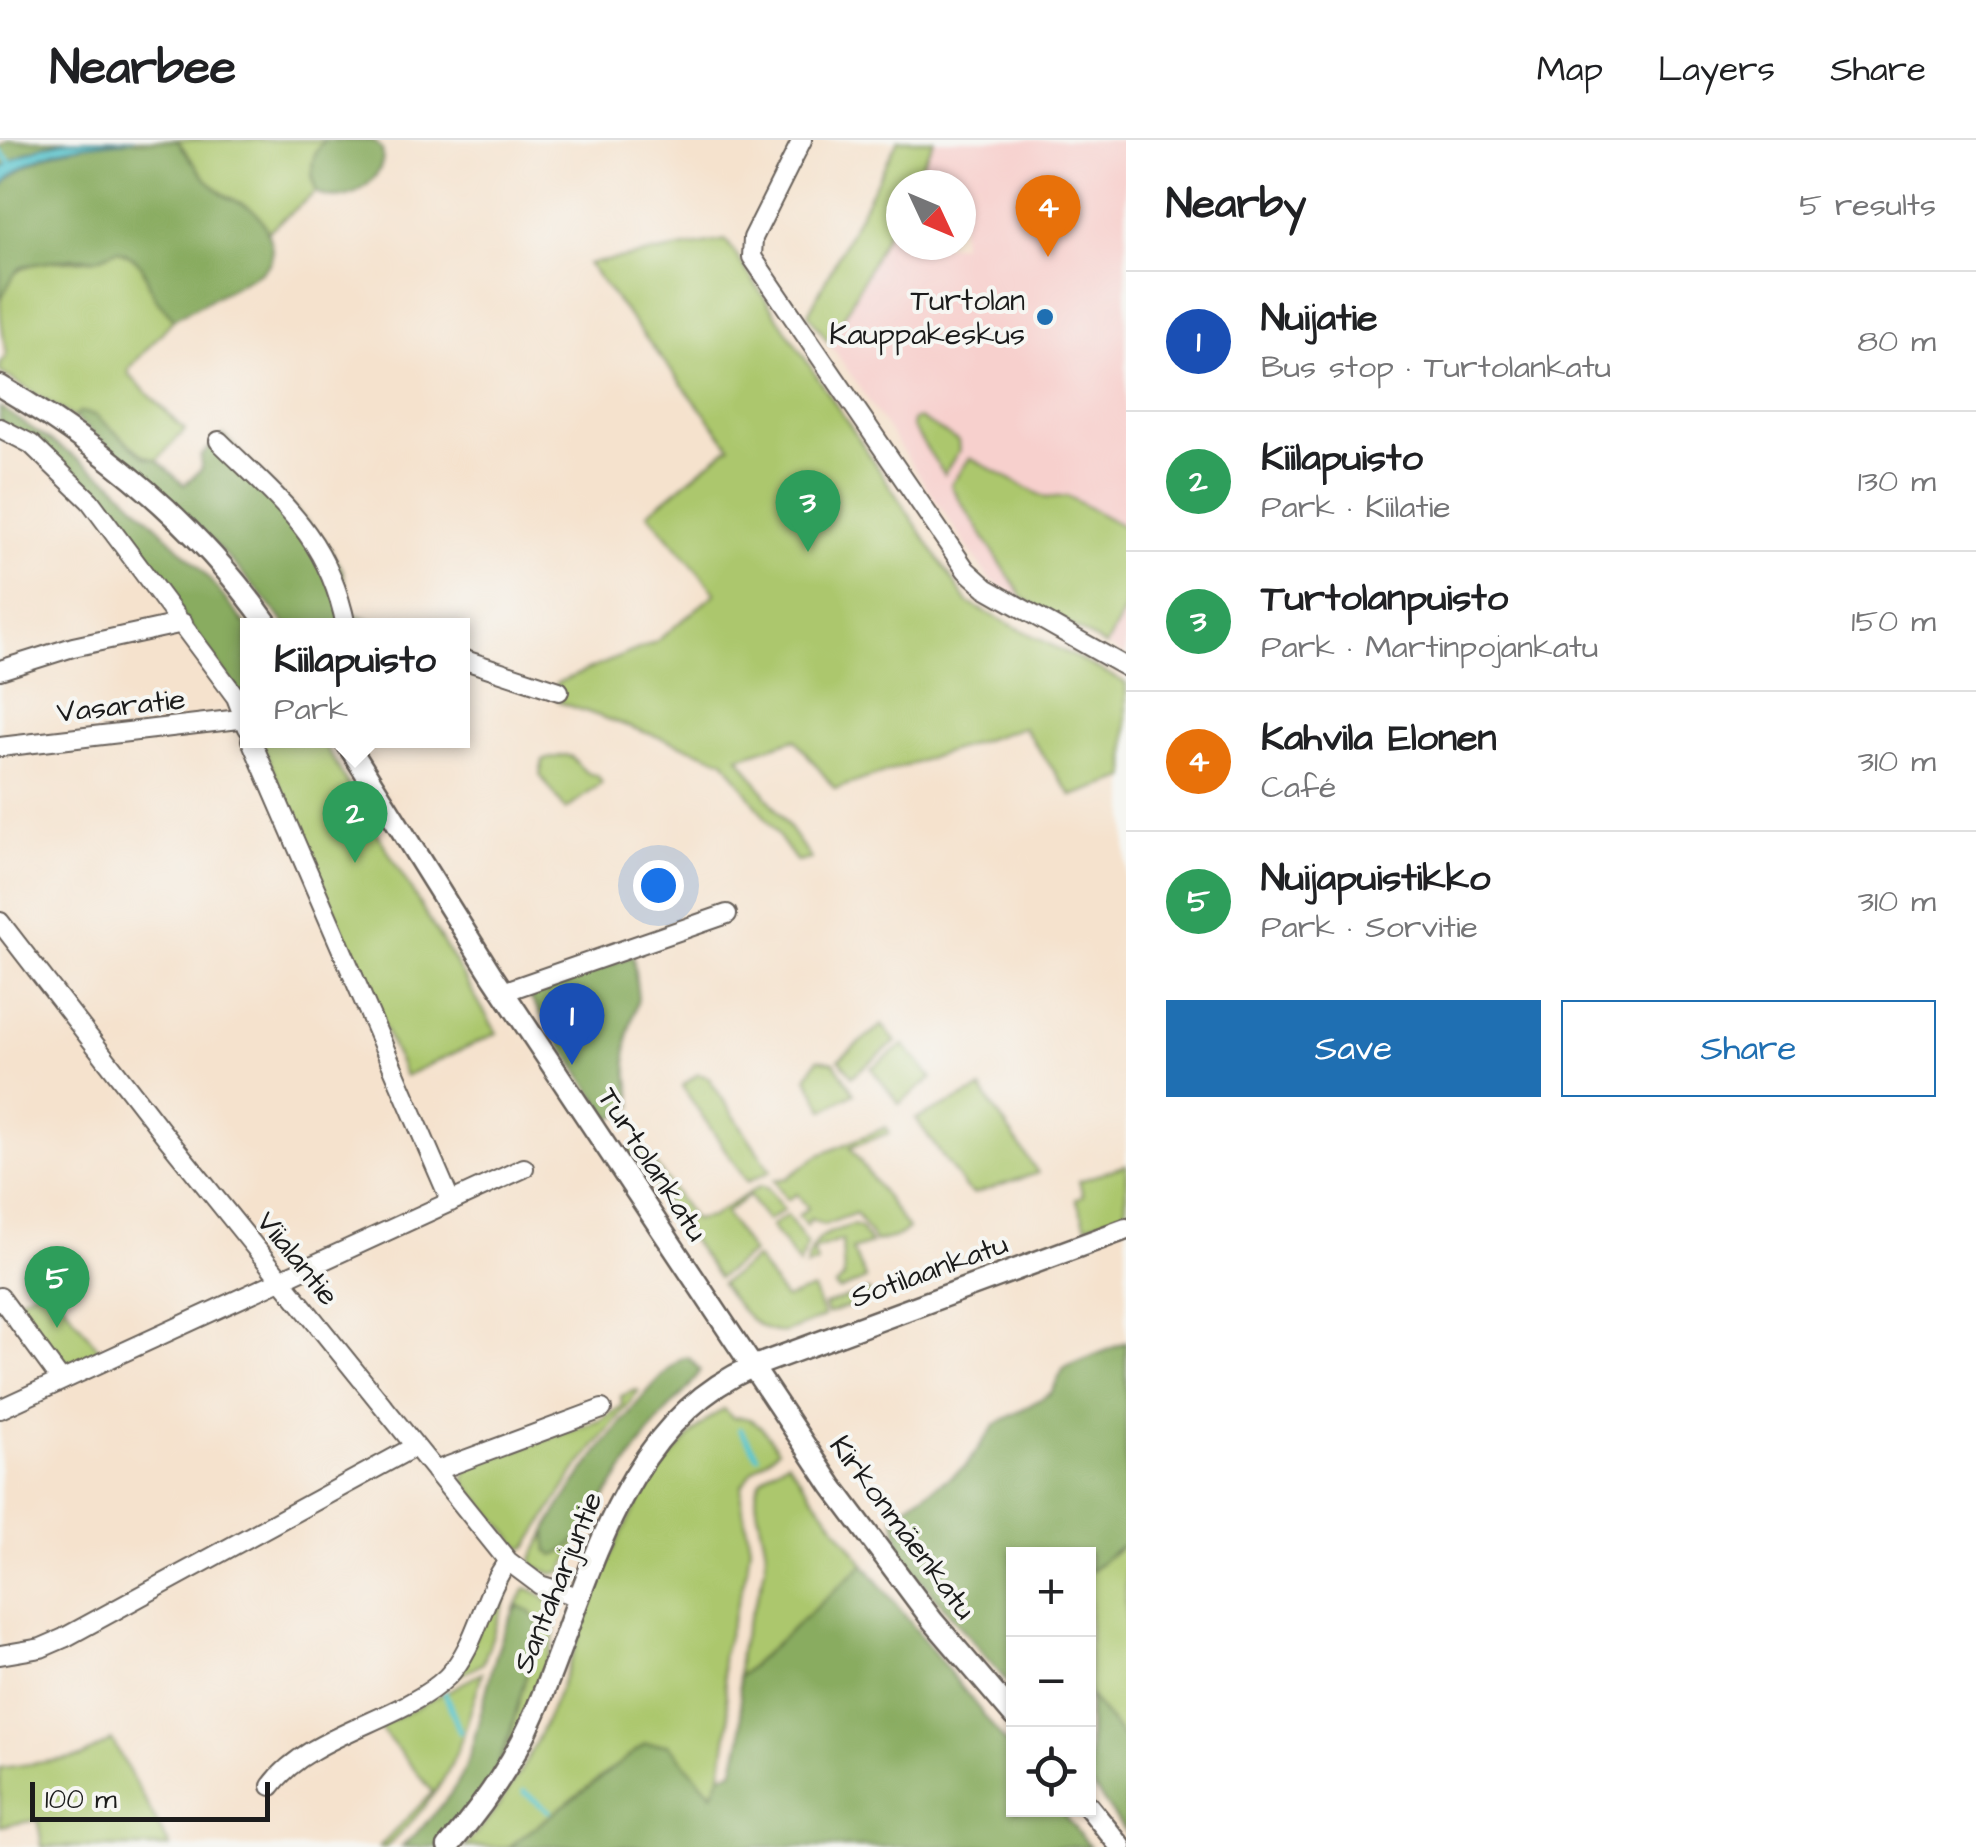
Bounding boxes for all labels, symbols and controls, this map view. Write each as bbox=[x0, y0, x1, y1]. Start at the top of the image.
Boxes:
text: Nearbee bbox=[50, 36, 236, 102]
text: Map bbox=[1537, 45, 1603, 94]
text: Layers bbox=[1658, 45, 1775, 94]
text: Share bbox=[1830, 45, 1926, 94]
north arrow bbox=[886, 170, 976, 260]
pin: 4 bbox=[1016, 174, 1080, 257]
text: Nearby bbox=[1166, 176, 1306, 234]
text: 5 results bbox=[1799, 183, 1936, 228]
place label: Turtolan Kauppakeskus bbox=[829, 280, 1025, 356]
text: Nuijatie bbox=[1261, 293, 1378, 345]
marker: Turtolan Kauppakeskus bbox=[1034, 306, 1056, 328]
text: 1 bbox=[1196, 319, 1201, 364]
text: 80 m bbox=[1857, 319, 1936, 364]
text: Bus stop · Turtolankatu bbox=[1261, 345, 1611, 390]
text: Kiilapuisto bbox=[1261, 433, 1423, 485]
text: 2 bbox=[1189, 459, 1208, 504]
text: 130 m bbox=[1858, 459, 1936, 504]
pin: 3 bbox=[776, 470, 840, 552]
text: Park · Kiilatie bbox=[1261, 485, 1451, 530]
text: Turtolanpuisto bbox=[1261, 573, 1508, 625]
text: 3 bbox=[1190, 599, 1207, 644]
text: 150 m bbox=[1851, 599, 1936, 644]
popup bbox=[240, 618, 470, 748]
text: Park · Martinpojankatu bbox=[1261, 625, 1598, 670]
text: Kiilapuisto bbox=[274, 635, 436, 687]
street label: Vasaratie bbox=[55, 678, 188, 734]
text: Park bbox=[274, 687, 348, 732]
text: Kahvila Elonen bbox=[1261, 713, 1497, 765]
text: 4 bbox=[1188, 739, 1209, 784]
text: 310 m bbox=[1858, 739, 1936, 784]
text: Café bbox=[1261, 765, 1336, 810]
pin: 2 bbox=[322, 780, 388, 863]
text: Nuijapuistikko bbox=[1261, 853, 1490, 905]
your location bbox=[633, 860, 684, 911]
text: 5 bbox=[1187, 879, 1210, 924]
text: 310 m bbox=[1858, 879, 1936, 924]
text: Park · Sorvitie bbox=[1261, 905, 1478, 950]
pin: 1 bbox=[540, 982, 604, 1065]
button: Save bbox=[1166, 1000, 1541, 1097]
button: Share bbox=[1561, 1000, 1936, 1097]
street label: Turtolankatu bbox=[587, 1080, 718, 1250]
street label: Viialantie bbox=[246, 1202, 348, 1315]
street label: Sotilaankatu bbox=[845, 1223, 1014, 1319]
pin: 5 bbox=[24, 1246, 90, 1328]
street label: Kirkonmäenkatu bbox=[819, 1427, 985, 1628]
street label: Santaharjuntie bbox=[502, 1485, 613, 1679]
map controls bbox=[1006, 1547, 1096, 1817]
button: + bbox=[1006, 1547, 1096, 1637]
button: − bbox=[1006, 1637, 1096, 1727]
button: locate bbox=[1006, 1727, 1096, 1817]
scale bar bbox=[30, 1777, 270, 1822]
text: 100 m bbox=[45, 1780, 117, 1819]

